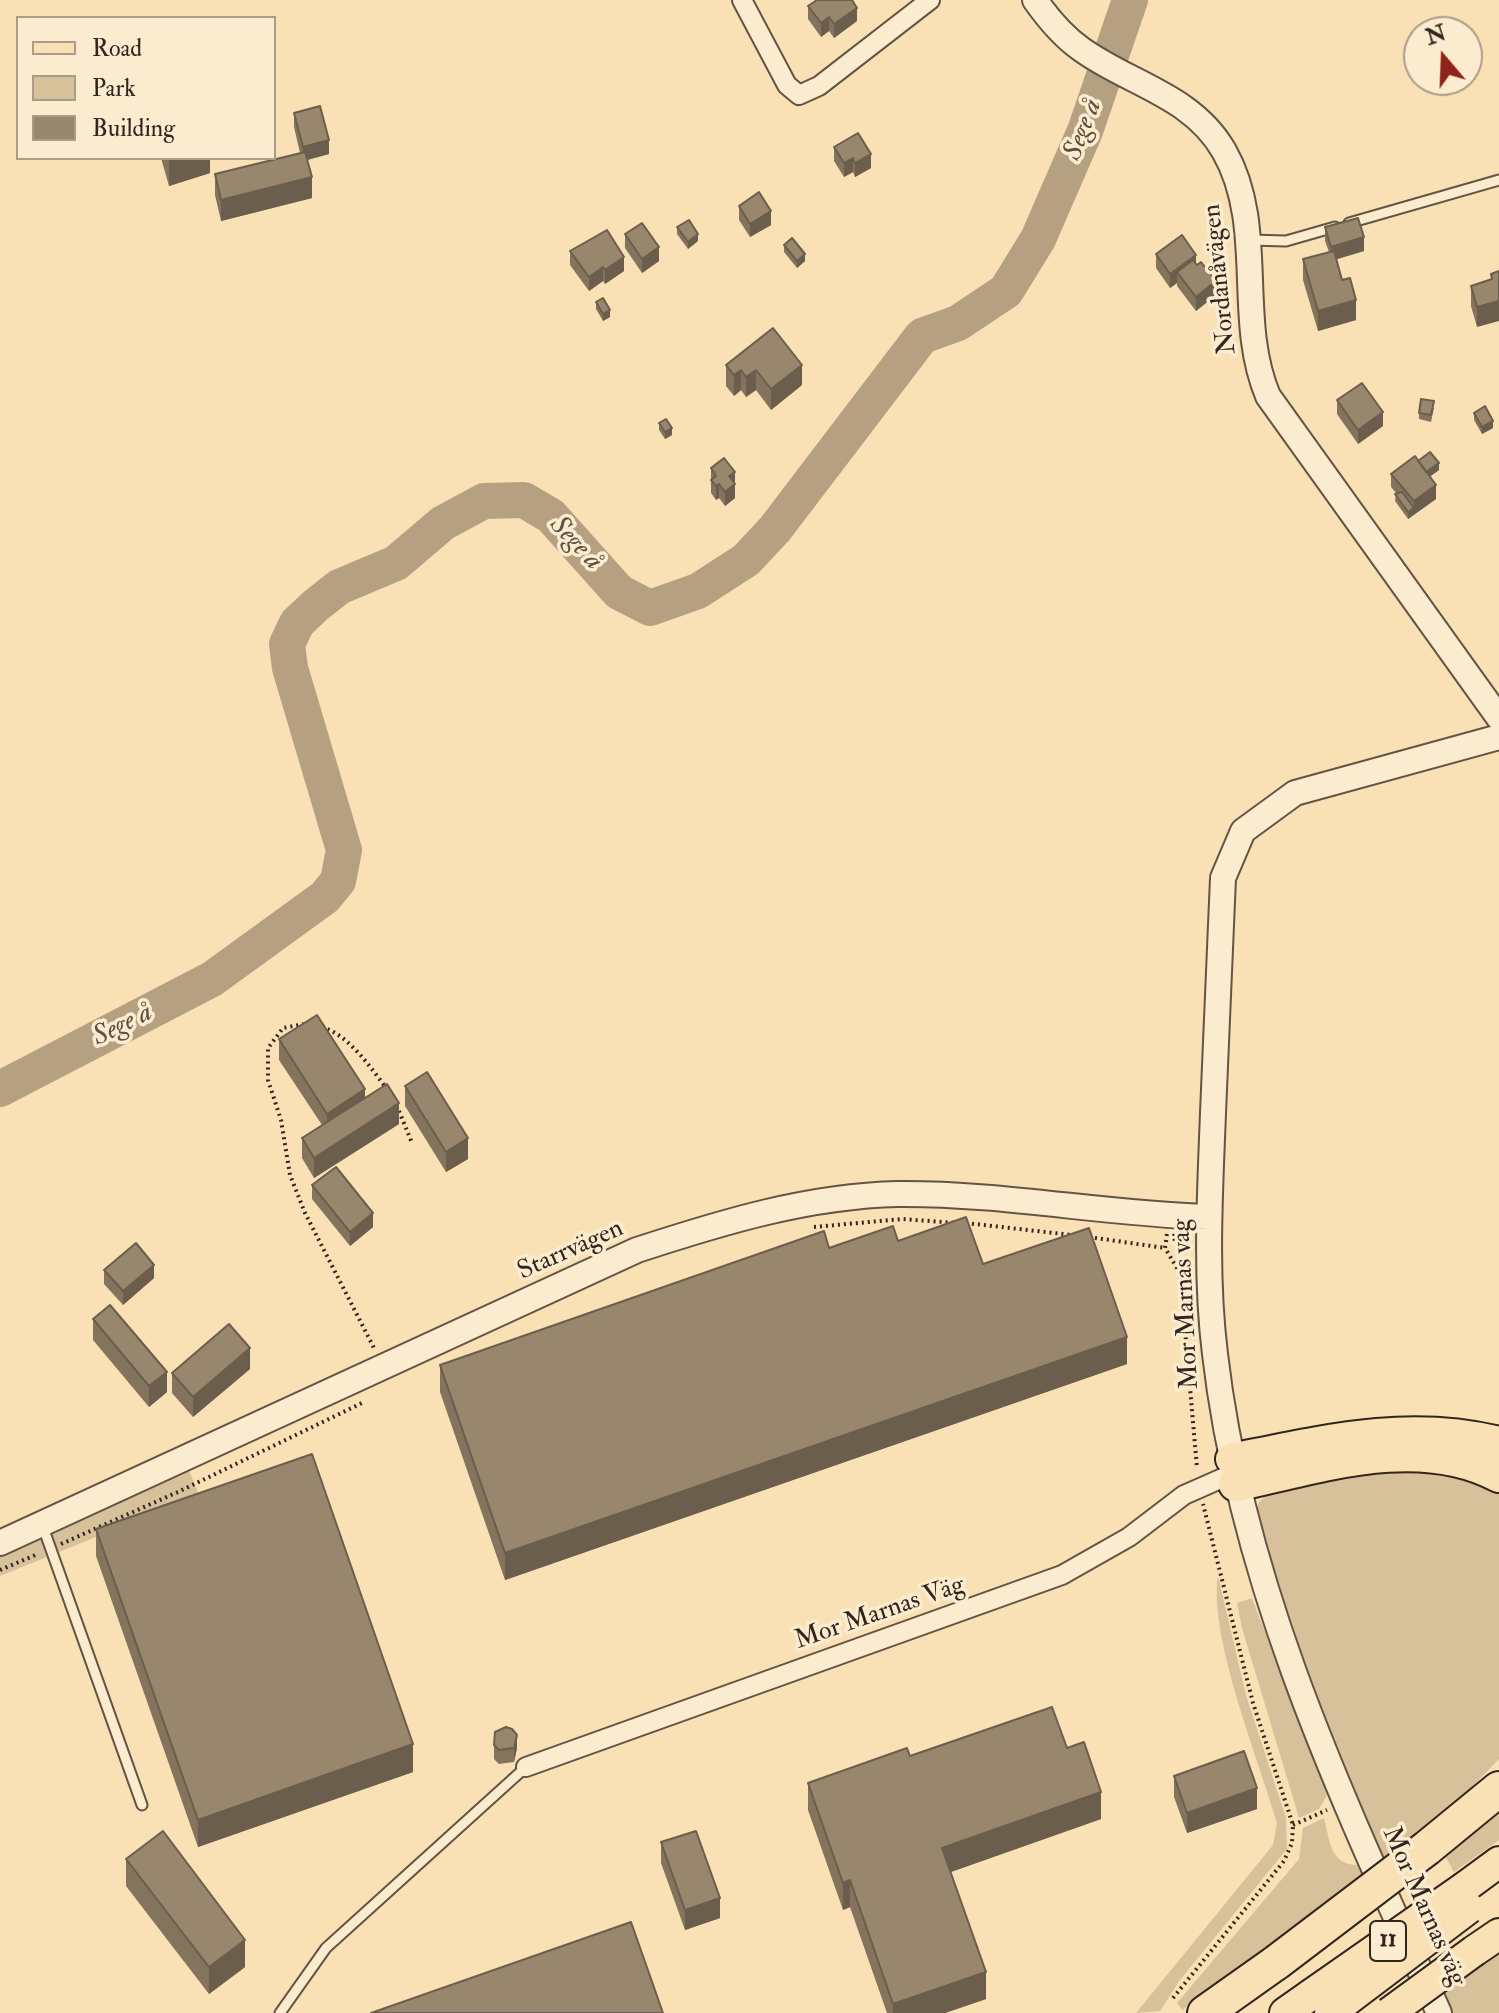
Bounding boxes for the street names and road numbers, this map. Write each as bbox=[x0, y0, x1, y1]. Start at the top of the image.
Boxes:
street label: Nordanåvägen bbox=[1198, 202, 1244, 356]
street label: Starrvägen bbox=[513, 1214, 629, 1288]
street label: Mor Marnas väg bbox=[1167, 1218, 1207, 1390]
street label: Mor Marnas Väg bbox=[791, 1570, 969, 1658]
street label: Mor Marnas väg bbox=[1374, 1823, 1472, 1991]
road number: 11 bbox=[1370, 1921, 1406, 1961]

